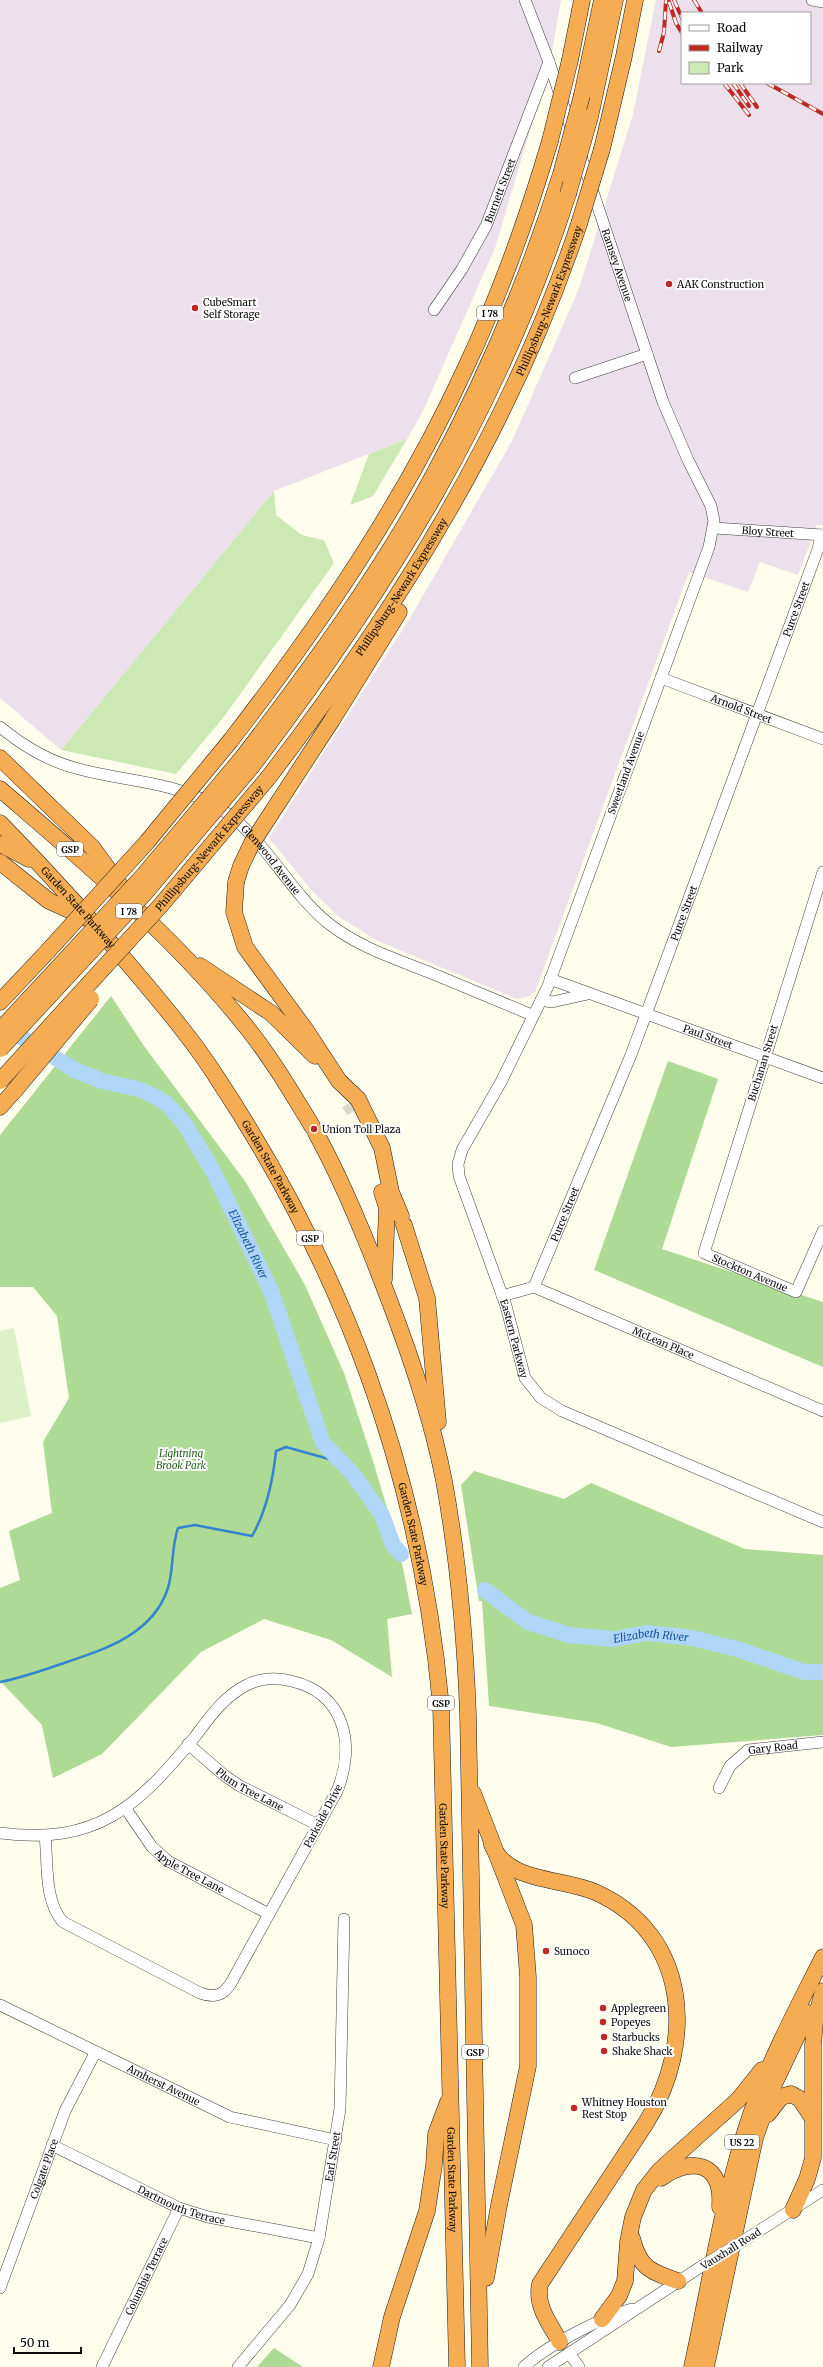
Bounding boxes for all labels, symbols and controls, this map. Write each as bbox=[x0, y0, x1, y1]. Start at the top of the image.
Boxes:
legend bbox=[681, 12, 811, 84]
text: Road bbox=[717, 20, 746, 35]
text: Railway bbox=[717, 40, 763, 55]
text: Park bbox=[717, 60, 744, 75]
street label: Burnett Street bbox=[481, 156, 518, 225]
street label: Phillipsburg-Newark Expressway bbox=[513, 224, 585, 378]
street label: Ramsey Avenue bbox=[599, 227, 635, 303]
place label: AAK Construction bbox=[676, 278, 765, 291]
marker: AAK Construction bbox=[664, 279, 674, 289]
place label: CubeSmart Self Storage bbox=[203, 296, 260, 321]
marker: CubeSmart Self Storage bbox=[190, 303, 200, 313]
road number: I 78 bbox=[477, 306, 503, 320]
street label: Phillipsburg-Newark Expressway bbox=[353, 516, 450, 658]
street label: Bloy Street bbox=[741, 523, 795, 540]
street label: Purce Street bbox=[780, 579, 812, 638]
street label: Arnold Street bbox=[708, 691, 774, 726]
street label: Sweetland Avenue bbox=[605, 730, 647, 816]
street label: Phillipsburg-Newark Expressway bbox=[152, 782, 266, 914]
street label: Glenwood Avenue bbox=[239, 822, 303, 897]
road number: GSP bbox=[57, 842, 83, 856]
street label: Garden State Parkway bbox=[38, 864, 119, 951]
street label: Purce Street bbox=[667, 883, 700, 942]
road number: I 78 bbox=[116, 904, 142, 918]
street label: Paul Street bbox=[681, 1021, 735, 1051]
street label: Buchanan Street bbox=[745, 1023, 781, 1103]
street label: Garden State Parkway bbox=[239, 1118, 302, 1216]
place label: Union Toll Plaza bbox=[322, 1123, 401, 1136]
marker: Union Toll Plaza bbox=[309, 1124, 319, 1134]
street label: Purce Street bbox=[547, 1185, 582, 1243]
water label: Elizabeth River bbox=[226, 1207, 271, 1282]
road number: GSP bbox=[297, 1231, 323, 1245]
street label: Stockton Avenue bbox=[710, 1251, 790, 1294]
street label: Eastern Parkway bbox=[497, 1297, 531, 1379]
street label: McLean Place bbox=[631, 1324, 696, 1361]
park label: Lightning Brook Park bbox=[156, 1447, 207, 1472]
street label: Garden State Parkway bbox=[396, 1481, 431, 1587]
water label: Elizabeth River bbox=[612, 1626, 690, 1646]
road number: GSP bbox=[428, 1696, 454, 1710]
street label: Gary Road bbox=[748, 1738, 799, 1756]
street label: Plum Tree Lane bbox=[213, 1765, 286, 1813]
street label: Parkside Drive bbox=[301, 1782, 345, 1850]
street label: Garden State Parkway bbox=[437, 1803, 452, 1909]
street label: Apple Tree Lane bbox=[152, 1845, 226, 1896]
place label: Sunoco bbox=[554, 1945, 590, 1958]
marker: Sunoco bbox=[541, 1946, 551, 1956]
place label: Applegreen bbox=[610, 2002, 666, 2015]
marker: Applegreen bbox=[598, 2003, 608, 2013]
place label: Popeyes bbox=[611, 2016, 651, 2029]
marker: Popeyes bbox=[598, 2017, 608, 2027]
place label: Starbucks bbox=[612, 2031, 660, 2044]
marker: Starbucks bbox=[599, 2032, 609, 2042]
road number: GSP bbox=[462, 2045, 488, 2059]
place label: Shake Shack bbox=[612, 2045, 673, 2058]
marker: Shake Shack bbox=[599, 2046, 609, 2056]
street label: Amherst Avenue bbox=[124, 2061, 202, 2108]
place label: Whitney Houston Rest Stop bbox=[581, 2096, 667, 2121]
marker: Whitney Houston Rest Stop bbox=[569, 2103, 579, 2113]
street label: Garden State Parkway bbox=[445, 2127, 460, 2233]
street label: Earl Street bbox=[322, 2130, 343, 2182]
road number: US 22 bbox=[725, 2135, 759, 2149]
street label: Colgate Place bbox=[27, 2137, 61, 2201]
street label: Dartmouth Terrace bbox=[136, 2182, 226, 2227]
street label: Vauxhall Road bbox=[698, 2225, 763, 2273]
street label: Columbia Terrace bbox=[122, 2235, 170, 2317]
scale bar bbox=[14, 2329, 81, 2355]
text: 50 m bbox=[20, 2335, 49, 2350]

